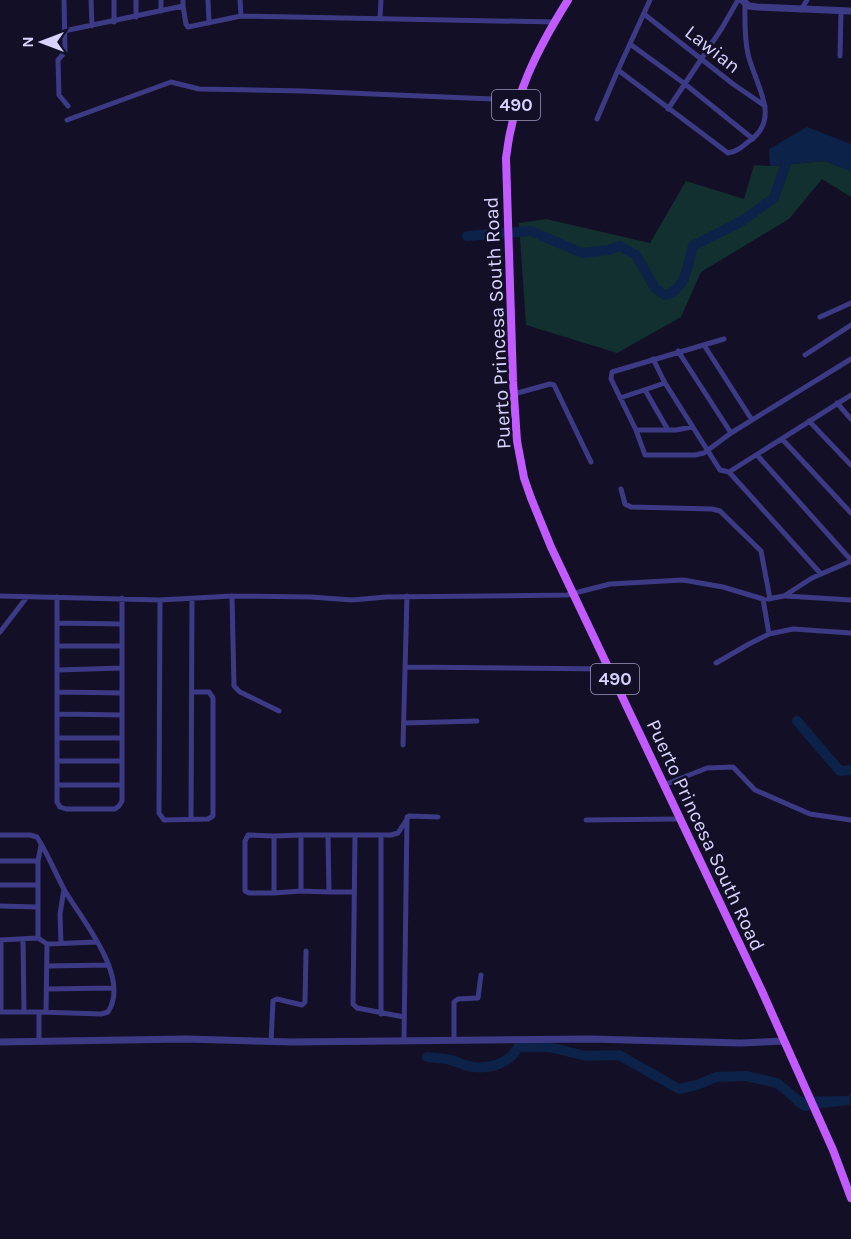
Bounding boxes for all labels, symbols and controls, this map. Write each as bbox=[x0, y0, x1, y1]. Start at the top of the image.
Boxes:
north arrow bbox=[12, 12, 72, 72]
street label: Lawian bbox=[680, 21, 745, 78]
text: N bbox=[18, 36, 37, 48]
road number: 490 bbox=[492, 90, 540, 120]
street label: Puerto Princesa South Road bbox=[479, 196, 516, 450]
road number: 490 bbox=[591, 664, 639, 694]
street label: Puerto Princesa South Road bbox=[642, 716, 769, 955]

